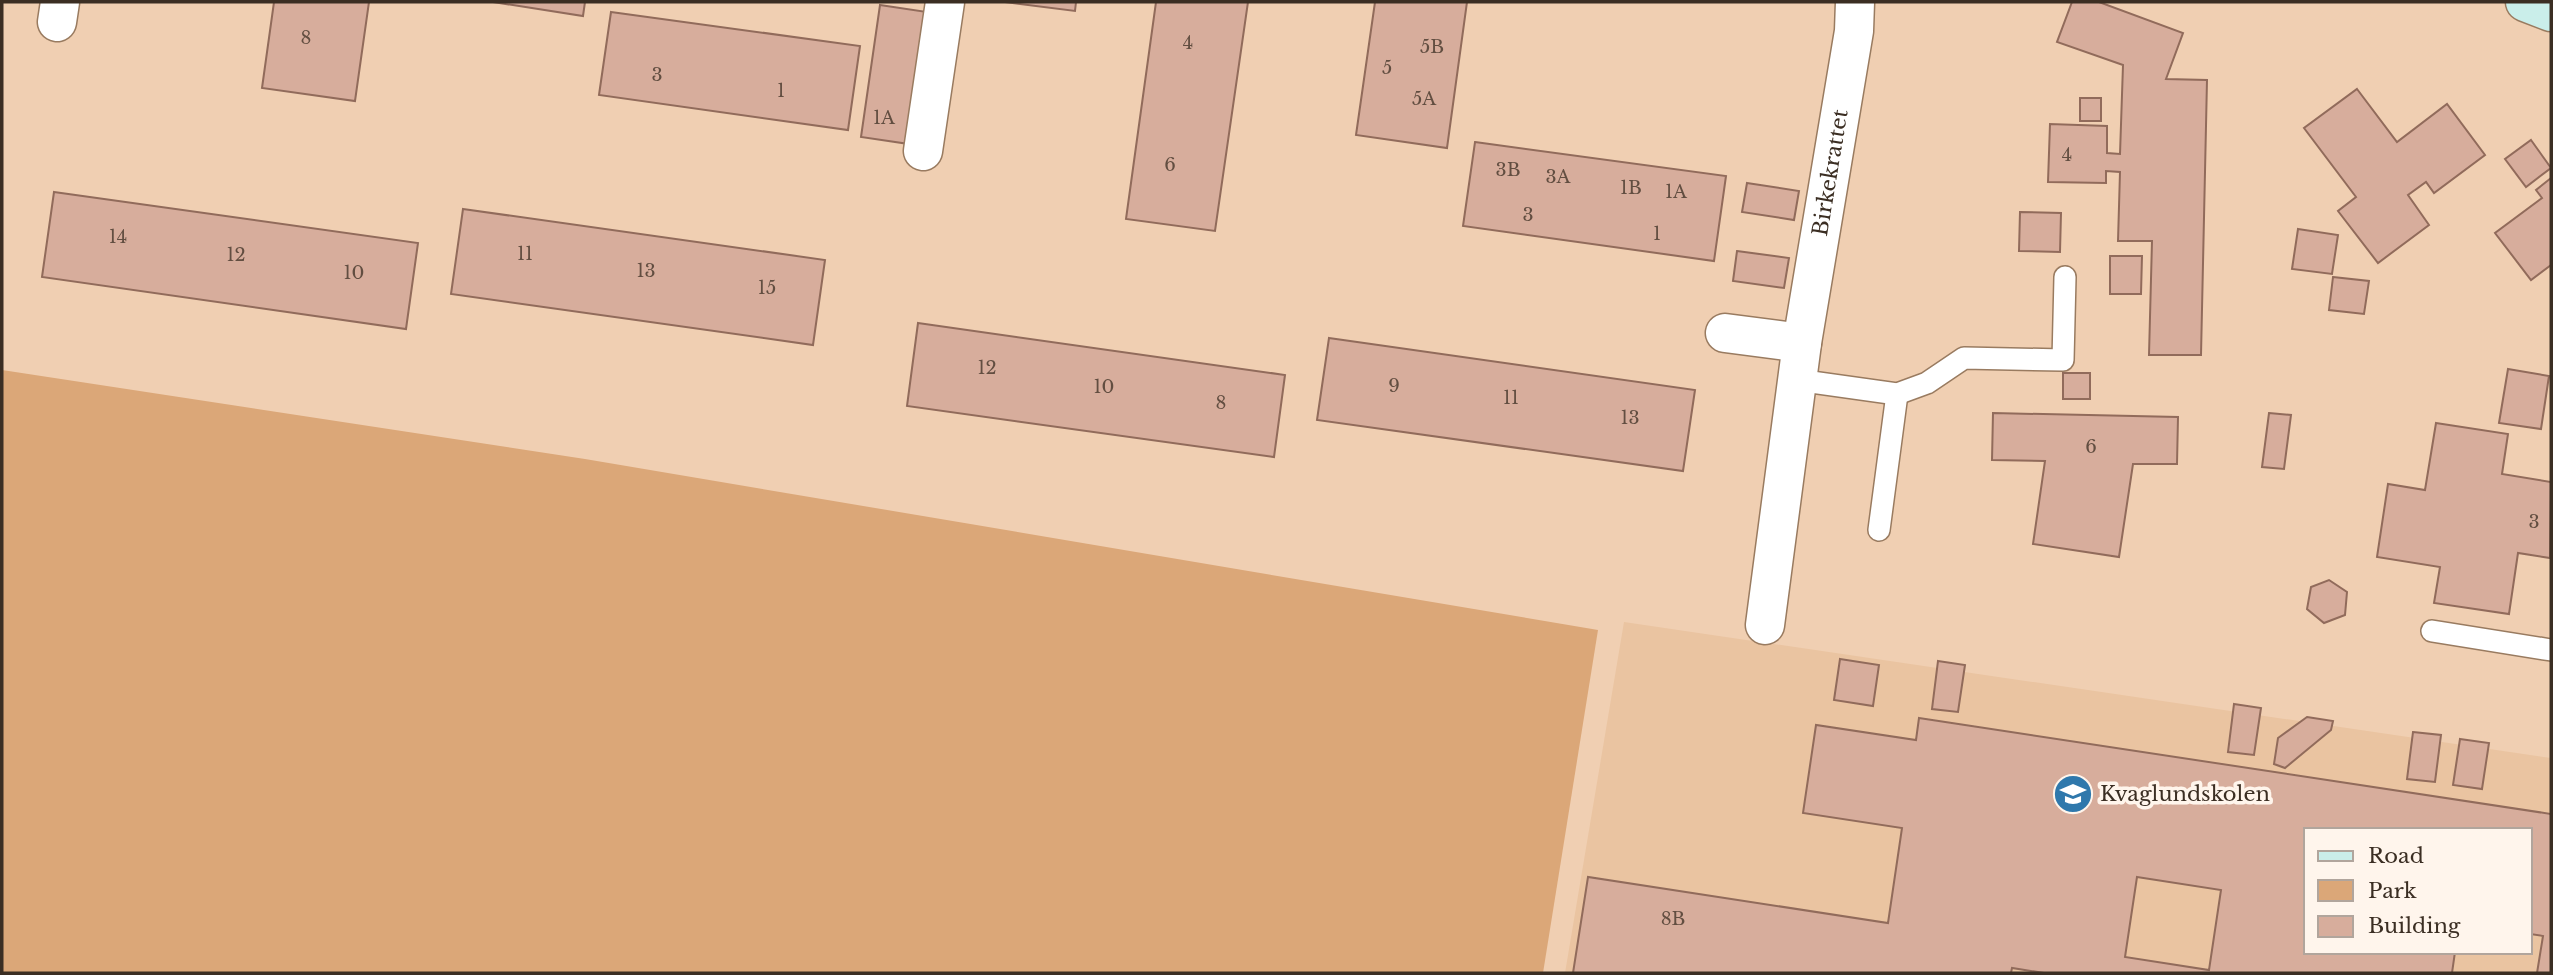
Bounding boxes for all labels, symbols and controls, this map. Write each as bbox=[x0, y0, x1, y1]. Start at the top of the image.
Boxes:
house number: 8 bbox=[301, 27, 311, 49]
house number: 4 bbox=[1183, 32, 1193, 54]
house number: 5B bbox=[1420, 36, 1444, 58]
house number: 5 bbox=[1382, 57, 1392, 79]
house number: 3 bbox=[651, 64, 663, 86]
house number: 1 bbox=[777, 80, 785, 102]
house number: 5A bbox=[1412, 88, 1437, 110]
house number: 1A bbox=[873, 107, 896, 129]
street label: Birkekrattet bbox=[1807, 107, 1854, 238]
house number: 4 bbox=[2062, 144, 2072, 166]
house number: 6 bbox=[1164, 154, 1176, 176]
house number: 3B bbox=[1496, 159, 1520, 181]
house number: 3A bbox=[1546, 166, 1572, 188]
house number: 1B bbox=[1620, 177, 1642, 199]
house number: 1A bbox=[1665, 181, 1688, 203]
house number: 3 bbox=[1522, 204, 1534, 226]
house number: 1 bbox=[1653, 223, 1661, 245]
house number: 14 bbox=[109, 226, 127, 248]
house number: 11 bbox=[517, 243, 533, 265]
house number: 12 bbox=[226, 244, 246, 266]
house number: 13 bbox=[636, 260, 656, 282]
house number: 10 bbox=[344, 262, 364, 284]
house number: 15 bbox=[758, 277, 776, 299]
house number: 12 bbox=[977, 357, 997, 379]
house number: 9 bbox=[1388, 375, 1400, 397]
house number: 10 bbox=[1094, 376, 1114, 398]
house number: 11 bbox=[1503, 387, 1519, 409]
house number: 8 bbox=[1216, 392, 1226, 414]
house number: 13 bbox=[1620, 407, 1640, 429]
house number: 6 bbox=[2085, 436, 2097, 458]
house number: 3 bbox=[2528, 511, 2540, 533]
school or university icon: Kvaglundskolen bbox=[2052, 773, 2094, 815]
place label: Kvaglundskolen bbox=[2100, 781, 2270, 807]
legend bbox=[2304, 828, 2532, 954]
text: Road bbox=[2368, 843, 2424, 869]
text: Park bbox=[2368, 878, 2417, 904]
house number: 8B bbox=[1661, 908, 1685, 930]
text: Building bbox=[2368, 913, 2461, 939]

